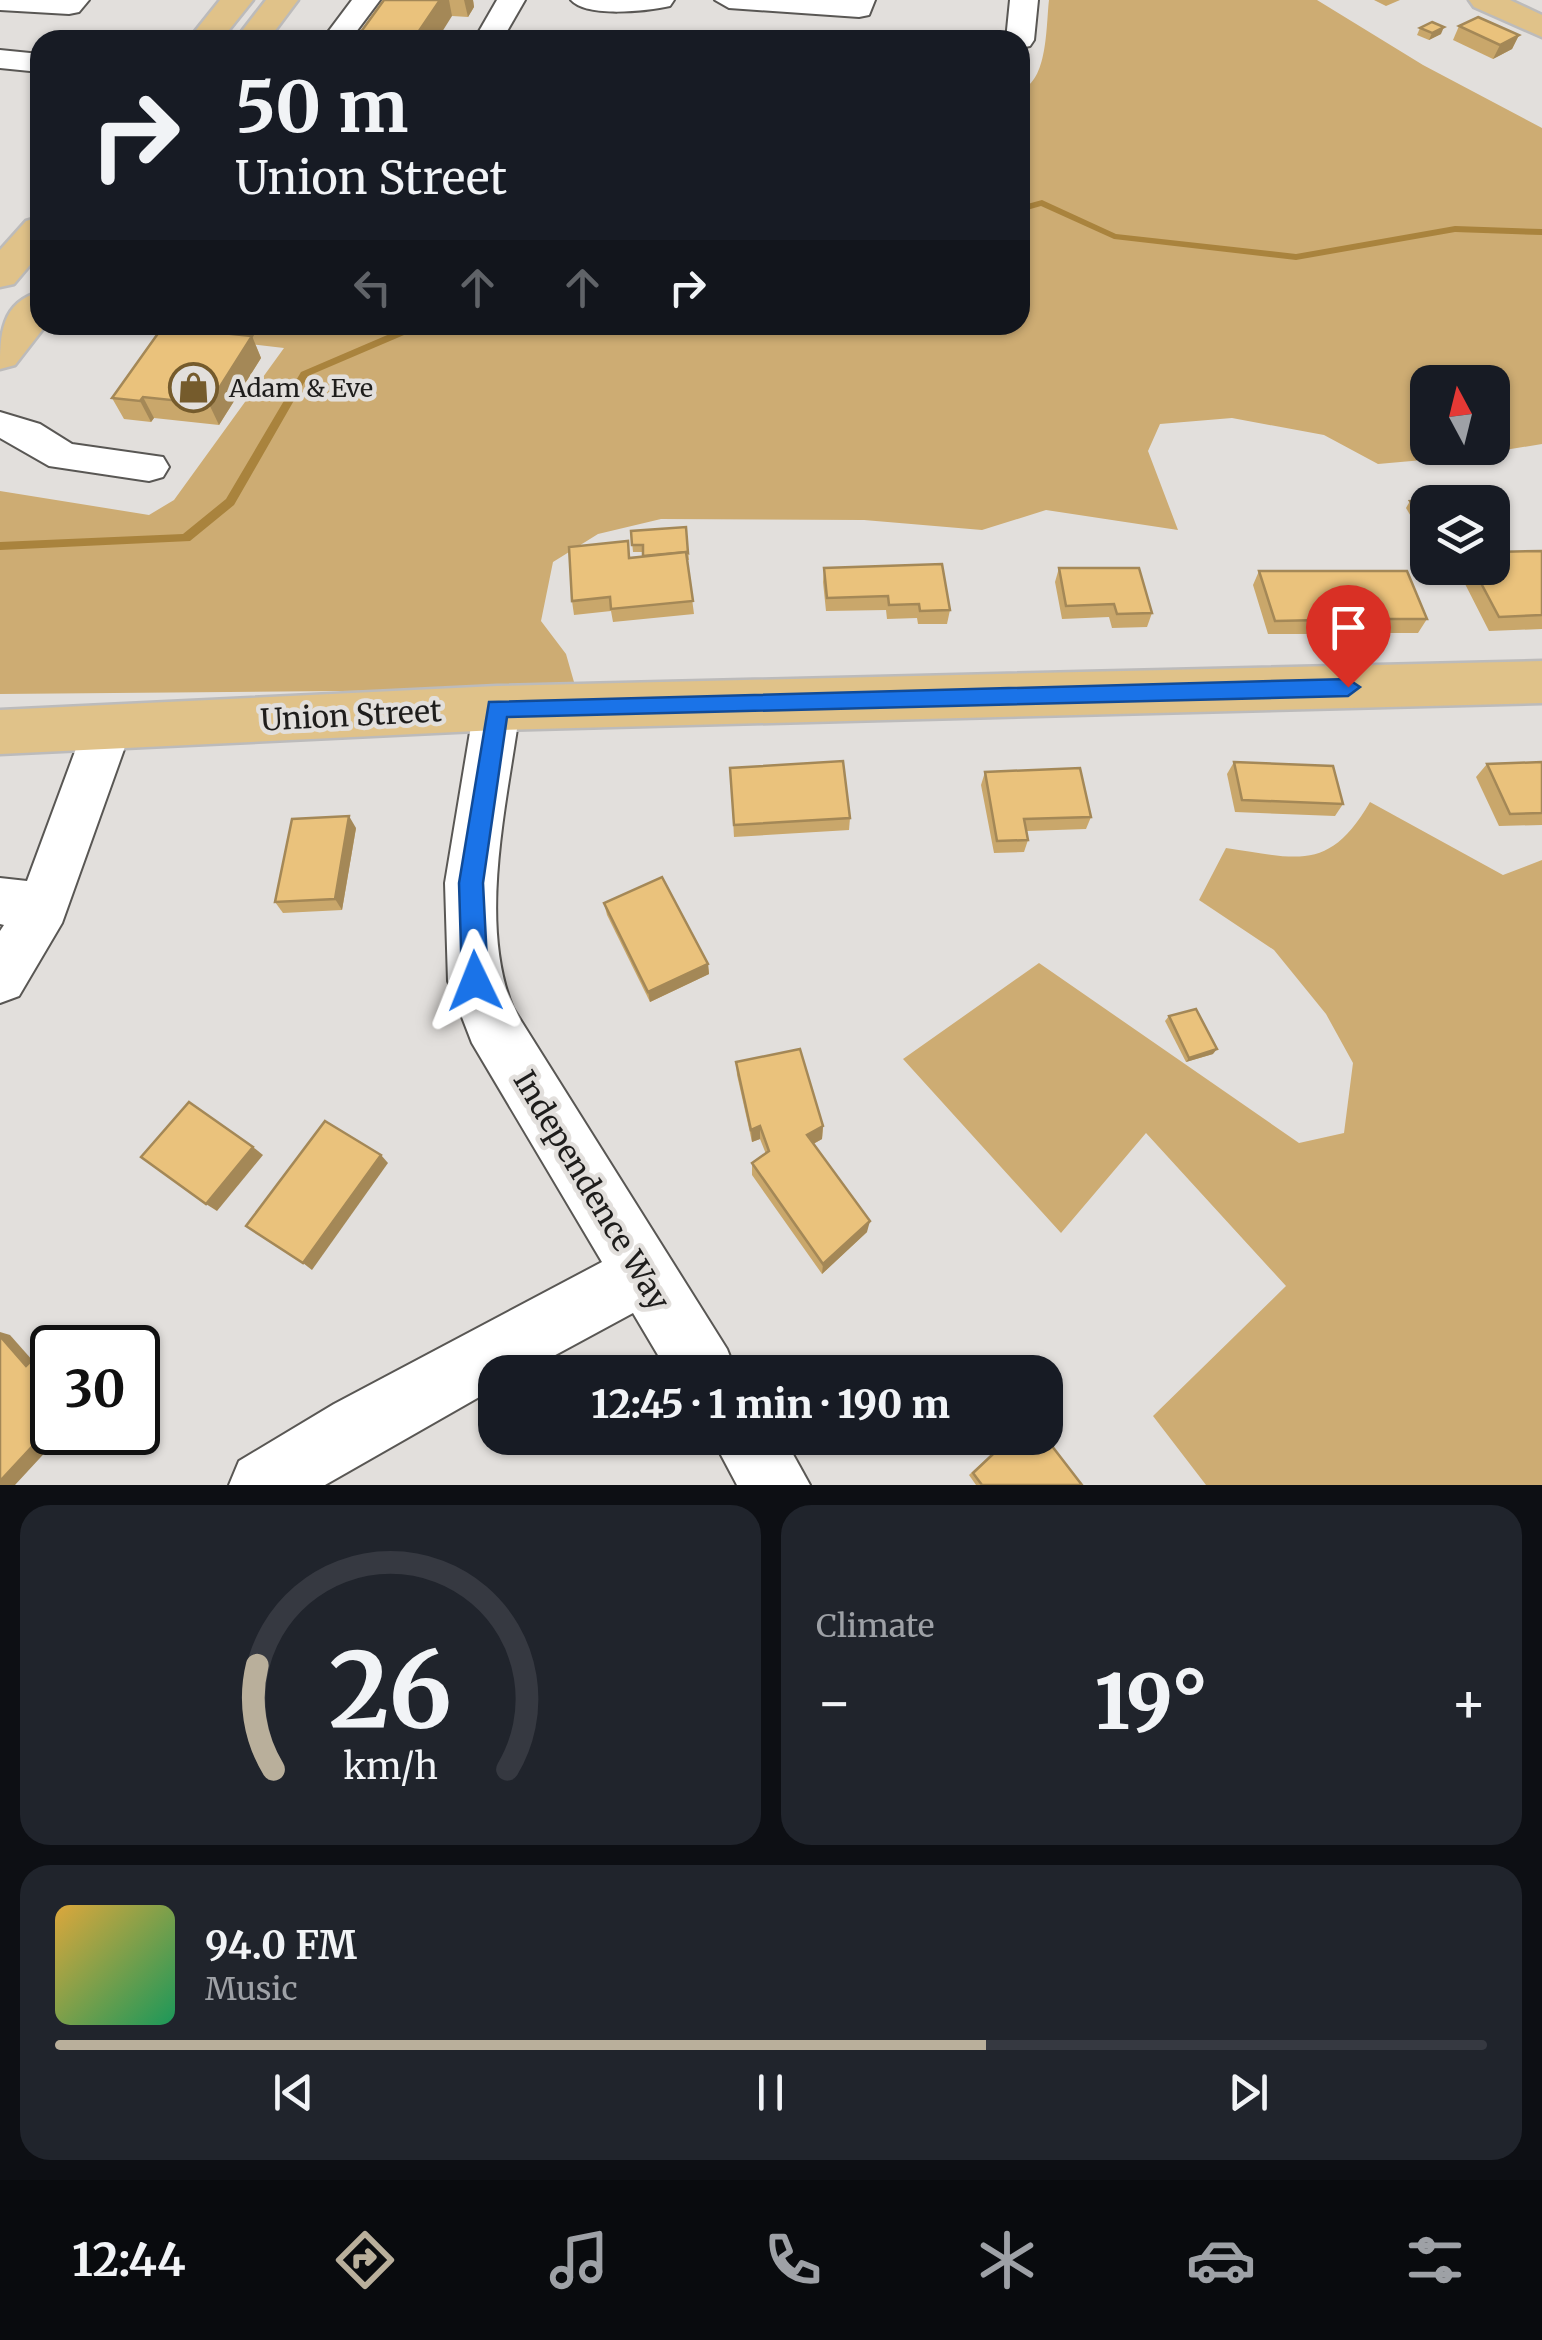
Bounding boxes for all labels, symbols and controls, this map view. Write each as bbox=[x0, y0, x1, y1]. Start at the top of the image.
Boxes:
text: 50 m bbox=[235, 63, 408, 151]
icon: right bbox=[70, 70, 200, 200]
text: Union Street bbox=[235, 150, 507, 206]
icon: left bbox=[345, 260, 400, 315]
icon: ahead bbox=[450, 260, 505, 315]
icon: ahead bbox=[555, 260, 610, 315]
icon: right bbox=[660, 260, 715, 315]
shop icon: Adam & Eve bbox=[168, 362, 220, 414]
north arrow bbox=[1410, 365, 1510, 465]
map controls bbox=[1410, 365, 1510, 585]
place label: Adam & Eve bbox=[228, 372, 373, 404]
button: layers bbox=[1410, 485, 1510, 585]
pin bbox=[1306, 585, 1391, 688]
icon: arrive bbox=[1321, 600, 1376, 655]
street label: Union Street bbox=[259, 691, 443, 739]
position arrow bbox=[423, 929, 527, 1033]
street label: Independence Way bbox=[506, 1063, 679, 1317]
speed limit sign: 30 bbox=[30, 1325, 160, 1455]
text: 12:45 · 1 min · 190 m bbox=[591, 1381, 950, 1428]
text: Climate bbox=[816, 1606, 934, 1646]
text: 26 bbox=[329, 1625, 452, 1755]
text: 19° bbox=[1095, 1655, 1208, 1749]
text: − bbox=[816, 1668, 853, 1737]
text: + bbox=[1450, 1668, 1487, 1737]
text: km/h bbox=[343, 1744, 438, 1789]
text: 94.0 FM bbox=[205, 1922, 357, 1969]
text: Music bbox=[205, 1969, 298, 2009]
icon: previous bbox=[266, 2065, 321, 2120]
icon: pause bbox=[743, 2065, 798, 2120]
icon: next bbox=[1221, 2065, 1276, 2120]
icon: directions bbox=[330, 2225, 400, 2295]
icon: music bbox=[544, 2225, 614, 2295]
icon: phone bbox=[758, 2225, 828, 2295]
icon: climate bbox=[972, 2225, 1042, 2295]
icon: car bbox=[1186, 2225, 1256, 2295]
icon: filters bbox=[1400, 2225, 1470, 2295]
text: 12:44 bbox=[72, 2232, 186, 2288]

